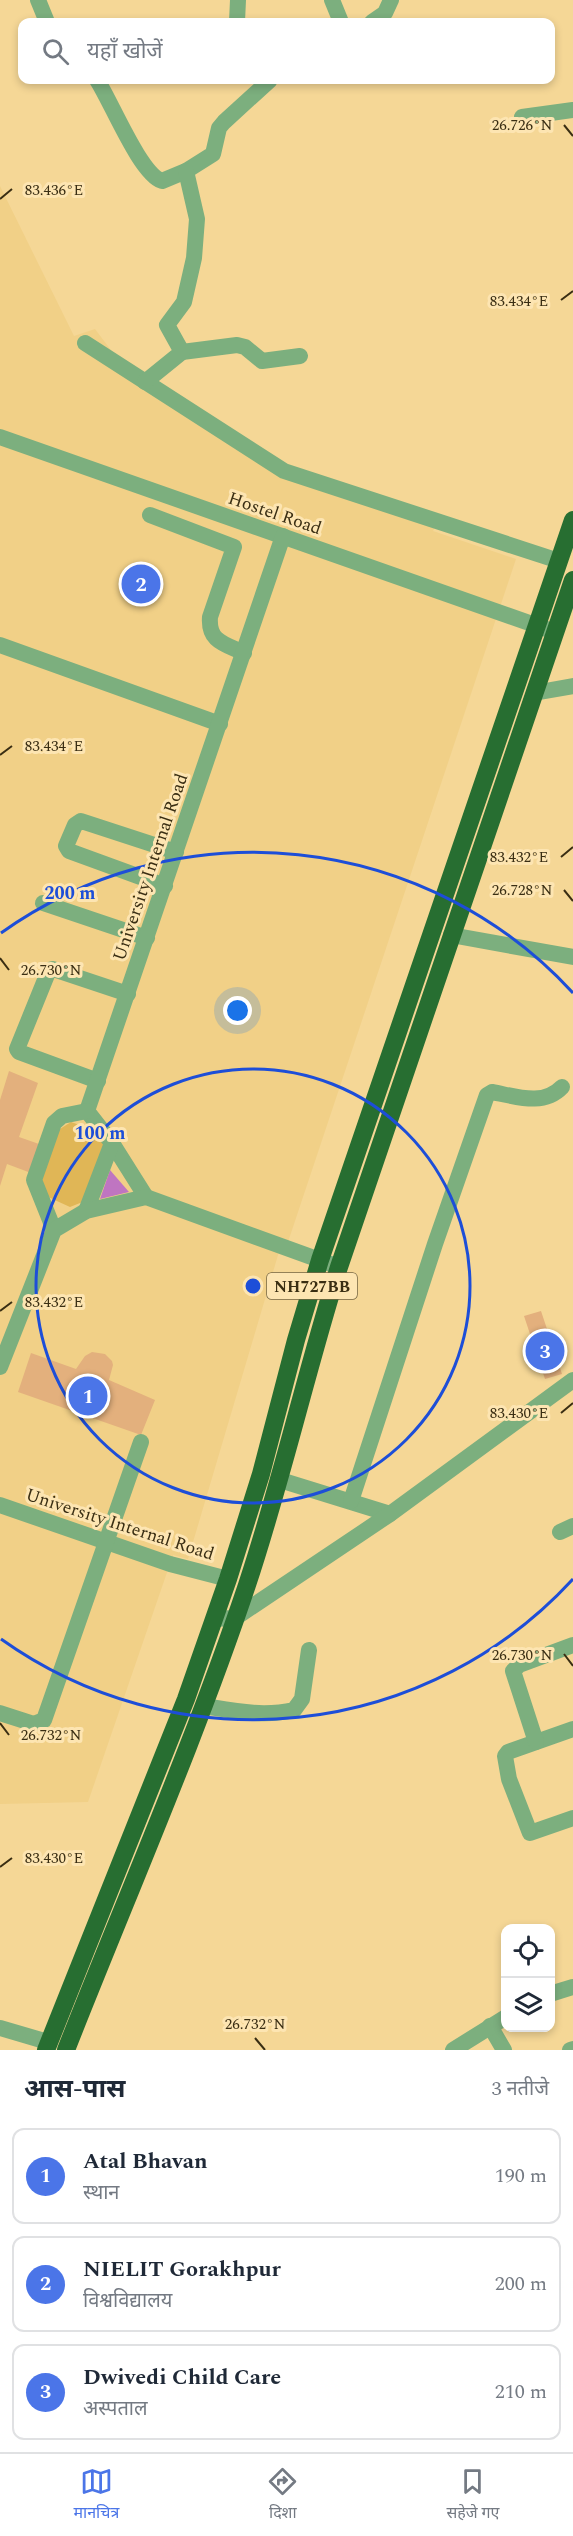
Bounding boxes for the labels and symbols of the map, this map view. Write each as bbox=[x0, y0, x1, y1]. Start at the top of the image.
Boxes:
text: 26.726°N bbox=[492, 114, 552, 137]
text: 83.436°E bbox=[25, 179, 83, 202]
text: 83.434°E bbox=[490, 290, 548, 313]
street label: Hostel Road bbox=[224, 485, 325, 542]
pin: 2 bbox=[122, 562, 160, 606]
text: 83.434°E bbox=[25, 735, 83, 758]
street label: University Internal Road bbox=[106, 770, 195, 965]
text: 83.432°E bbox=[490, 846, 548, 869]
text: 26.728°N bbox=[492, 879, 552, 902]
text: 200 m bbox=[44, 880, 96, 907]
text: 26.730°N bbox=[21, 959, 81, 982]
your location bbox=[223, 996, 252, 1025]
text: 100 m bbox=[74, 1120, 126, 1147]
road number: NH727BB bbox=[267, 1273, 357, 1299]
centre of rings bbox=[243, 1276, 263, 1296]
text: 83.432°E bbox=[25, 1291, 83, 1314]
pin: 3 bbox=[526, 1328, 564, 1374]
pin: 1 bbox=[68, 1374, 107, 1418]
text: 83.430°E bbox=[490, 1402, 548, 1425]
street label: University Internal Road bbox=[22, 1481, 218, 1568]
text: 26.730°N bbox=[492, 1644, 552, 1667]
text: 26.732°N bbox=[21, 1724, 81, 1747]
text: 83.430°E bbox=[25, 1847, 83, 1870]
text: 26.732°N bbox=[225, 2013, 285, 2036]

